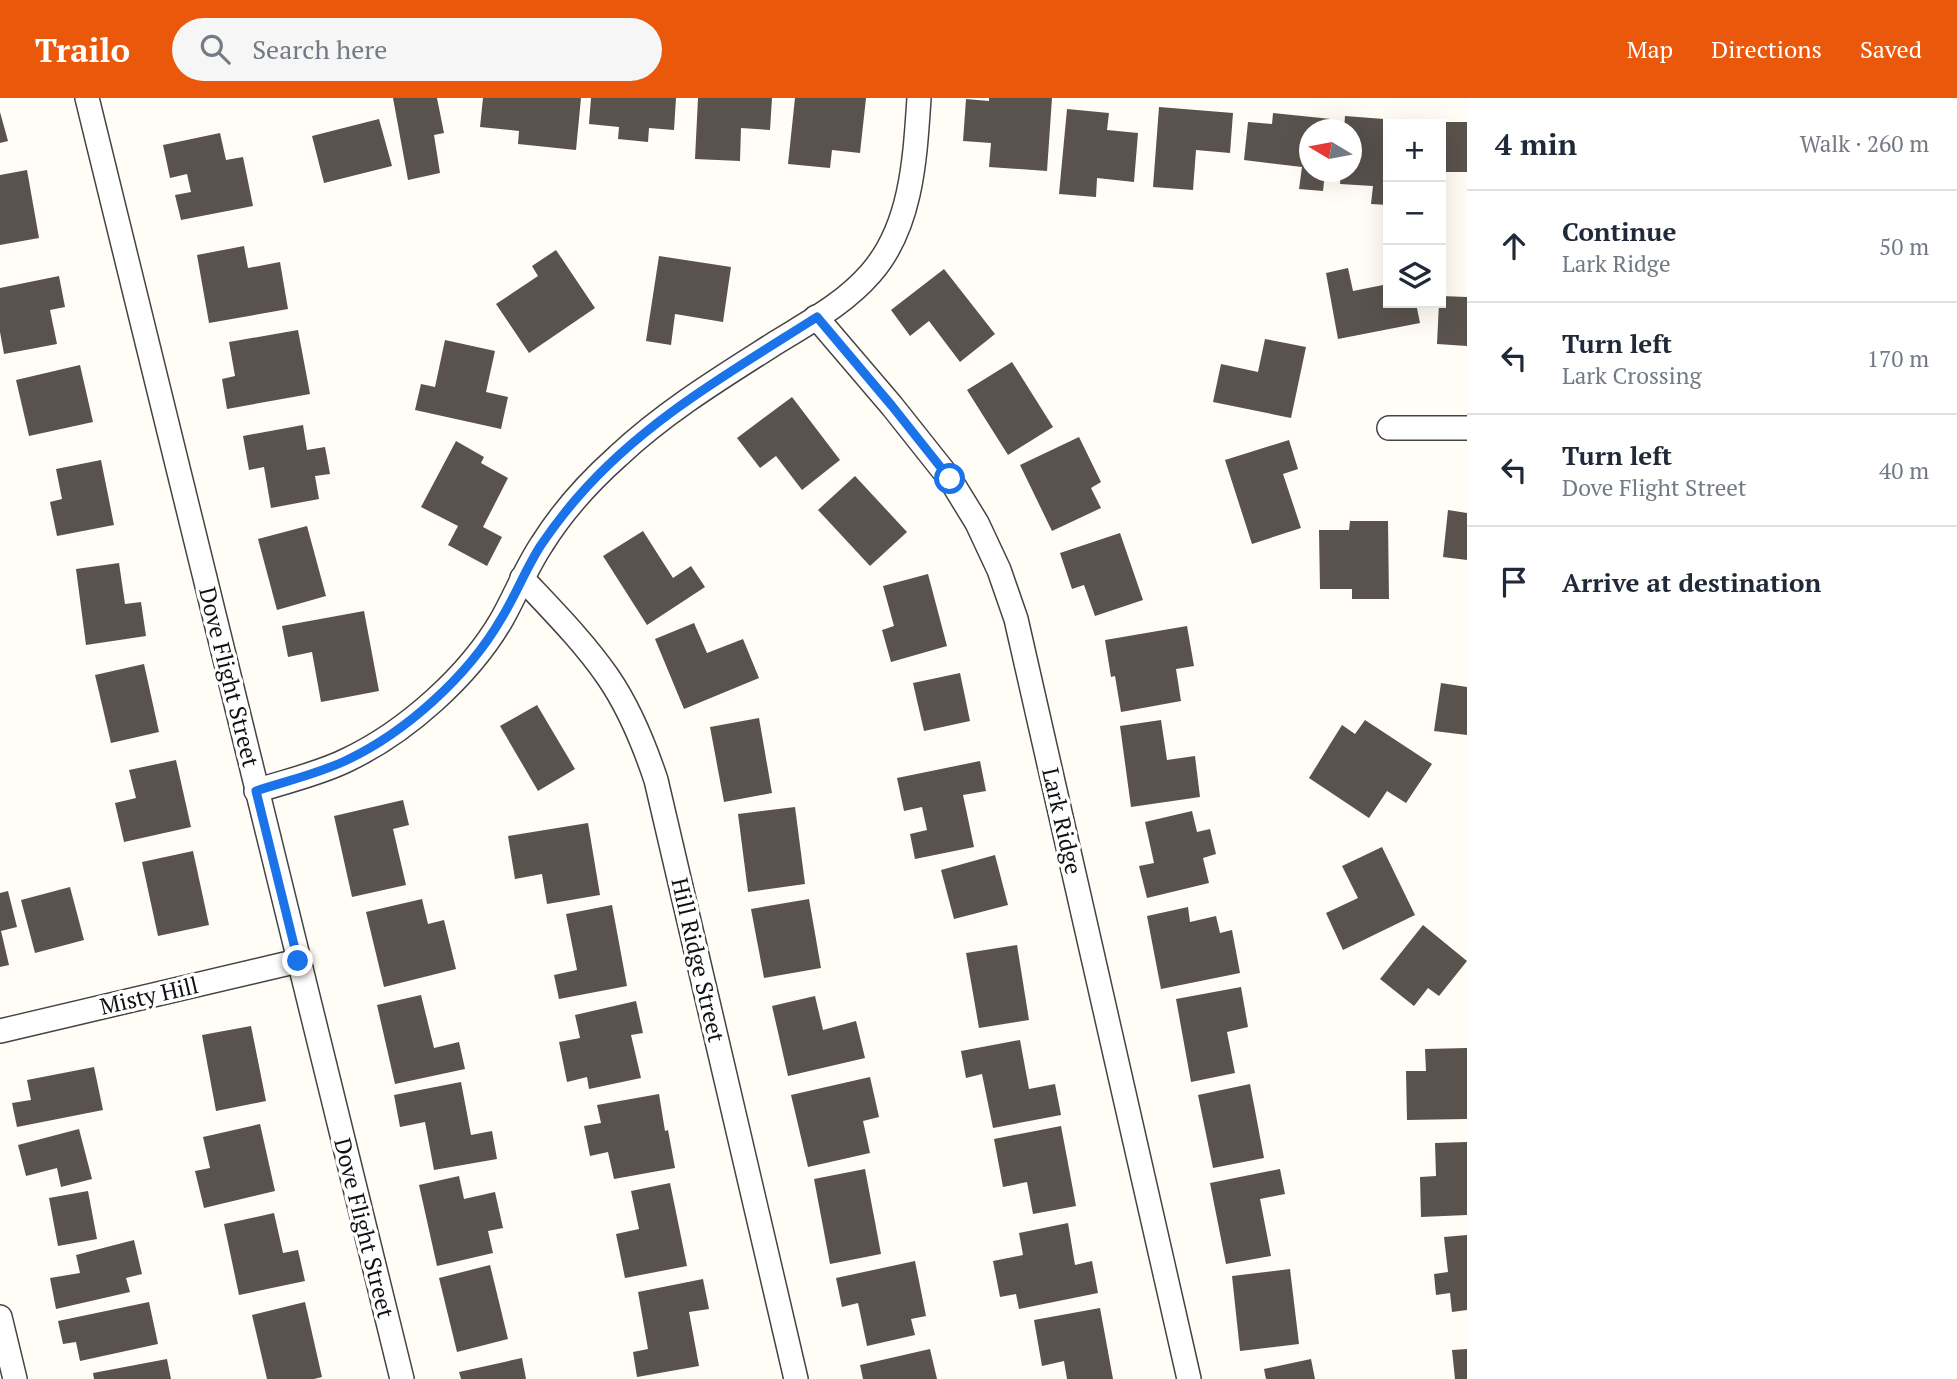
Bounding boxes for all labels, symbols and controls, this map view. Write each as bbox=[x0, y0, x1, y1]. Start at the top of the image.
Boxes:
search box bbox=[172, 18, 662, 81]
text: Trailo bbox=[35, 28, 130, 71]
icon: search bbox=[196, 30, 234, 68]
text: Search here bbox=[252, 32, 387, 66]
text: Map bbox=[1627, 33, 1673, 65]
text: Directions bbox=[1711, 33, 1822, 65]
text: Saved bbox=[1860, 33, 1922, 65]
north arrow bbox=[1299, 119, 1362, 182]
map controls bbox=[1383, 119, 1446, 308]
button: + bbox=[1383, 119, 1446, 182]
text: 4 min bbox=[1495, 124, 1577, 164]
text: Walk · 260 m bbox=[1800, 128, 1929, 159]
button: − bbox=[1383, 182, 1446, 245]
text: Continue bbox=[1562, 214, 1676, 248]
icon: ahead bbox=[1495, 227, 1533, 265]
text: 50 m bbox=[1879, 231, 1929, 262]
button: layers bbox=[1383, 245, 1446, 308]
text: Lark Ridge bbox=[1562, 248, 1671, 279]
text: Turn left bbox=[1562, 326, 1672, 360]
icon: left bbox=[1495, 339, 1533, 377]
text: 170 m bbox=[1867, 343, 1929, 374]
text: Lark Crossing bbox=[1562, 360, 1702, 391]
text: Turn left bbox=[1562, 438, 1672, 472]
icon: left bbox=[1495, 451, 1533, 489]
text: 40 m bbox=[1879, 455, 1929, 486]
route start bbox=[934, 463, 965, 494]
text: Dove Flight Street bbox=[1562, 472, 1746, 503]
icon: arrive bbox=[1495, 563, 1533, 601]
text: Arrive at destination bbox=[1562, 565, 1821, 599]
street label: Dove Flight Street bbox=[192, 584, 267, 771]
street label: Lark Ridge bbox=[1035, 765, 1090, 877]
street label: Hill Ridge Street bbox=[664, 875, 733, 1046]
route end bbox=[282, 945, 313, 976]
street label: Misty Hill bbox=[97, 969, 201, 1022]
street label: Dove Flight Street bbox=[327, 1135, 402, 1322]

